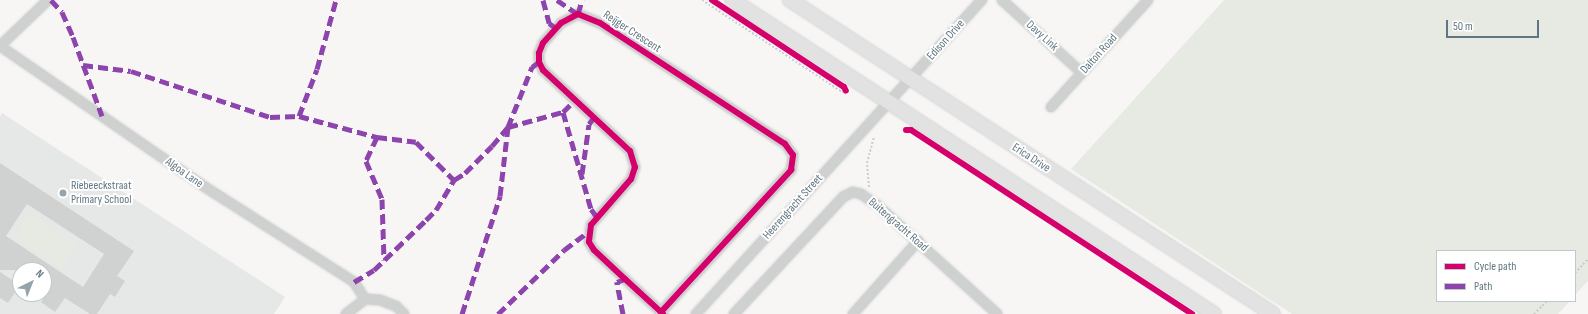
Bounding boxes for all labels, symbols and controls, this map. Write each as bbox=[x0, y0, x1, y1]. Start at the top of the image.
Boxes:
street label: Reijger Crescent bbox=[600, 8, 664, 56]
scale bar bbox=[1448, 12, 1541, 38]
street label: Edison Drive bbox=[924, 17, 968, 63]
street label: Davy Link bbox=[1023, 18, 1061, 54]
text: 50 m bbox=[1453, 19, 1473, 34]
street label: Dalton Road bbox=[1078, 31, 1120, 77]
street label: Erica Drive bbox=[1009, 140, 1053, 176]
street label: Algoa Lane bbox=[162, 155, 206, 191]
street label: Heerengracht Street bbox=[760, 172, 826, 242]
place label: Riebeeckstraat Primary School bbox=[71, 179, 132, 207]
marker: Riebeeckstraat Primary School bbox=[58, 188, 68, 198]
street label: Buitengracht Road bbox=[865, 195, 931, 255]
legend bbox=[1436, 250, 1576, 302]
text: Cycle path bbox=[1474, 259, 1516, 274]
north arrow bbox=[12, 262, 52, 302]
text: N bbox=[33, 267, 46, 280]
text: Path bbox=[1474, 279, 1492, 294]

